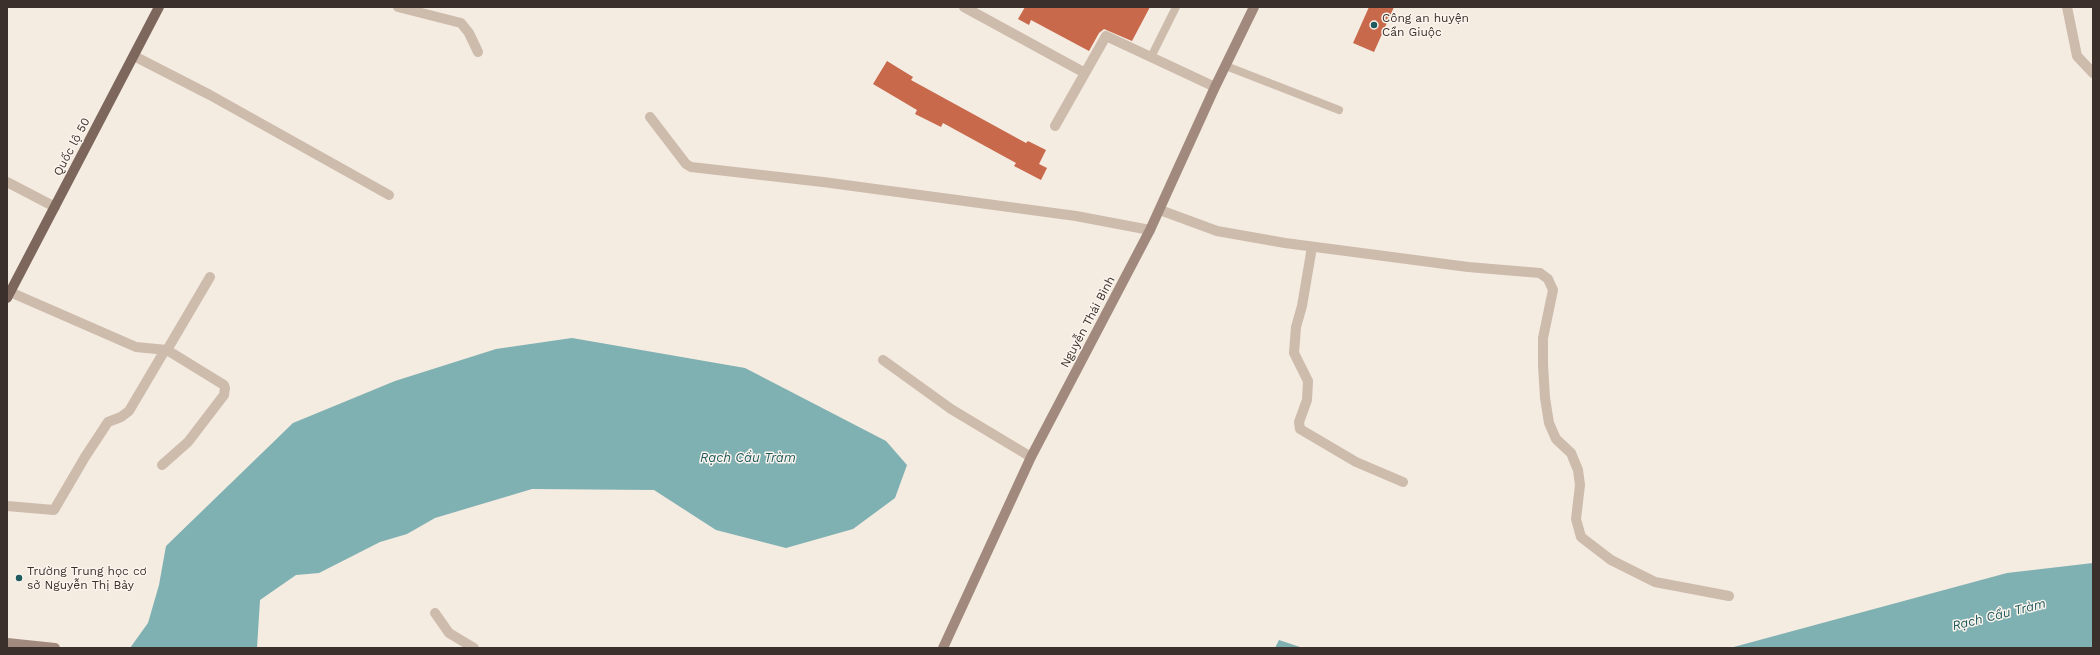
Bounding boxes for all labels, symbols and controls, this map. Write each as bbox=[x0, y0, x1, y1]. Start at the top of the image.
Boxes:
place label: Công an huyện Cần Giuộc bbox=[1382, 11, 1469, 39]
marker: Công an huyện Cần Giuộc bbox=[1369, 20, 1379, 30]
street label: Quốc lộ 50 bbox=[51, 115, 93, 179]
street label: Nguyễn Thái Bình bbox=[1058, 274, 1118, 370]
water label: Rạch Cầu Tràm bbox=[700, 450, 796, 466]
place label: Trường Trung học cơ sở Nguyễn Thị Bảy bbox=[27, 564, 147, 592]
marker: Trường Trung học cơ sở Nguyễn Thị Bảy bbox=[14, 573, 24, 583]
water label: Rạch Cầu Tràm bbox=[1951, 596, 2047, 634]

